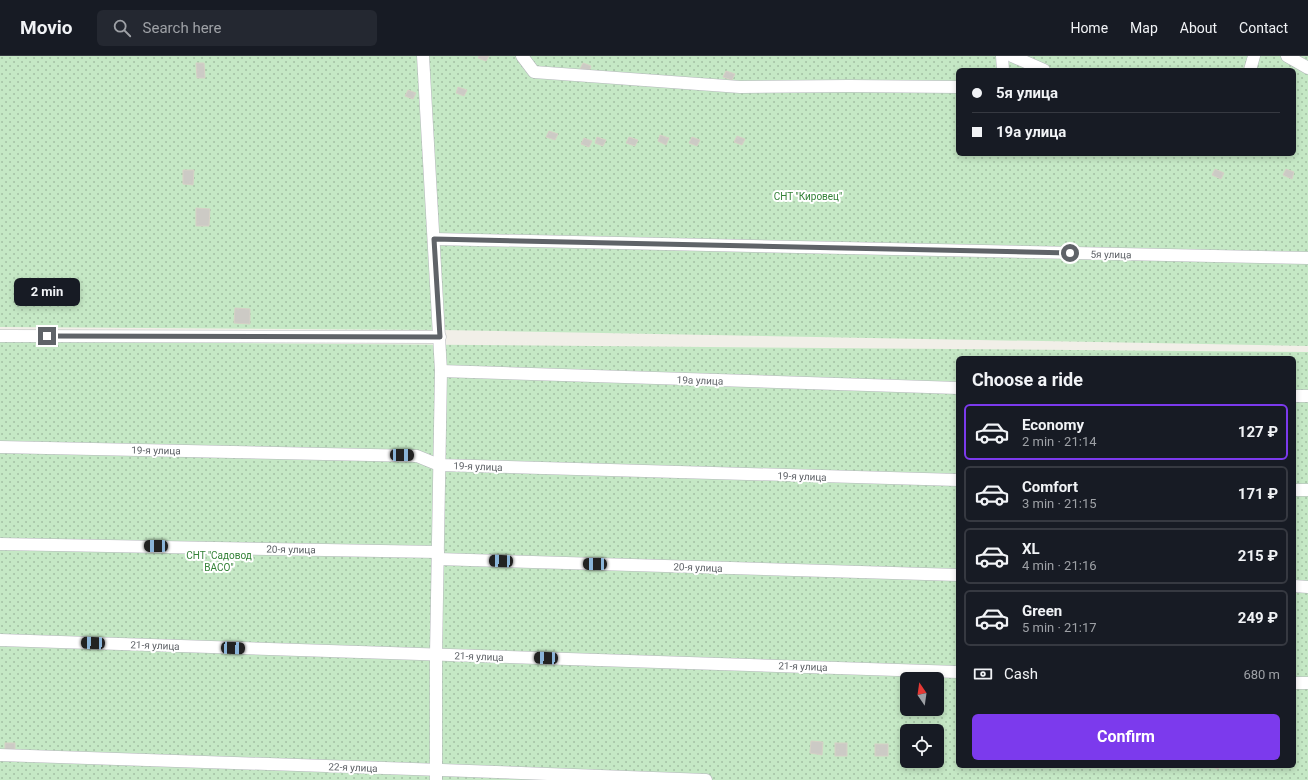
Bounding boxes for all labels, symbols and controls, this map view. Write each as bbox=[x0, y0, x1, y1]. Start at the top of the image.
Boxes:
search box bbox=[97, 10, 377, 46]
text: Movio bbox=[20, 16, 73, 39]
icon: search bbox=[111, 17, 133, 39]
text: Search here bbox=[143, 19, 222, 37]
text: Home bbox=[1070, 20, 1108, 36]
text: Map bbox=[1130, 20, 1158, 36]
text: About bbox=[1180, 20, 1217, 36]
text: Contact bbox=[1239, 20, 1288, 36]
text: 5я улица bbox=[996, 84, 1058, 102]
text: 19а улица bbox=[996, 123, 1066, 141]
park label: СНТ "Кировец" bbox=[774, 191, 842, 202]
route start bbox=[1061, 244, 1079, 262]
street label: 5я улица bbox=[1090, 249, 1132, 260]
callout: 2 min bbox=[14, 278, 80, 306]
text: 2 min bbox=[31, 284, 63, 299]
route end bbox=[38, 327, 56, 345]
text: Choose a ride bbox=[972, 369, 1083, 390]
street label: 19а улица bbox=[676, 374, 723, 387]
icon: car bbox=[974, 414, 1010, 450]
text: Economy bbox=[1022, 416, 1084, 434]
text: 127 ₽ bbox=[1238, 423, 1278, 441]
text: 2 min · 21:14 bbox=[1022, 434, 1097, 449]
street label: 19-я улица bbox=[131, 445, 181, 456]
car bbox=[390, 449, 414, 461]
street label: 19-я улица bbox=[453, 460, 503, 473]
street label: 19-я улица bbox=[777, 470, 827, 483]
icon: car bbox=[974, 476, 1010, 512]
text: Comfort bbox=[1022, 478, 1078, 496]
text: 171 ₽ bbox=[1238, 485, 1278, 503]
text: 3 min · 21:15 bbox=[1022, 496, 1097, 511]
icon: car bbox=[974, 538, 1010, 574]
car bbox=[144, 540, 168, 552]
text: XL bbox=[1022, 540, 1040, 558]
street label: 20-я улица bbox=[266, 544, 316, 555]
text: 215 ₽ bbox=[1238, 547, 1278, 565]
park label: СНТ "Садовод ВАСО" bbox=[186, 550, 252, 573]
car bbox=[489, 555, 513, 567]
car bbox=[583, 558, 607, 570]
text: 4 min · 21:16 bbox=[1022, 558, 1097, 573]
street label: 20-я улица bbox=[673, 561, 723, 574]
icon: car bbox=[974, 600, 1010, 636]
text: Green bbox=[1022, 602, 1062, 620]
text: 249 ₽ bbox=[1238, 609, 1278, 627]
text: 5 min · 21:17 bbox=[1022, 620, 1097, 635]
car bbox=[81, 637, 105, 649]
street label: 21-я улица bbox=[130, 639, 180, 652]
car bbox=[221, 642, 245, 654]
street label: 21-я улица bbox=[454, 650, 504, 663]
car bbox=[534, 652, 558, 664]
street label: 21-я улица bbox=[778, 660, 828, 673]
icon: cash bbox=[972, 663, 994, 685]
text: Cash bbox=[1004, 665, 1038, 683]
text: 680 m bbox=[1243, 667, 1280, 682]
north arrow bbox=[900, 672, 944, 716]
map controls bbox=[900, 672, 944, 768]
button: Confirm bbox=[972, 714, 1280, 760]
button: locate bbox=[900, 724, 944, 768]
street label: 22-я улица bbox=[328, 761, 378, 774]

